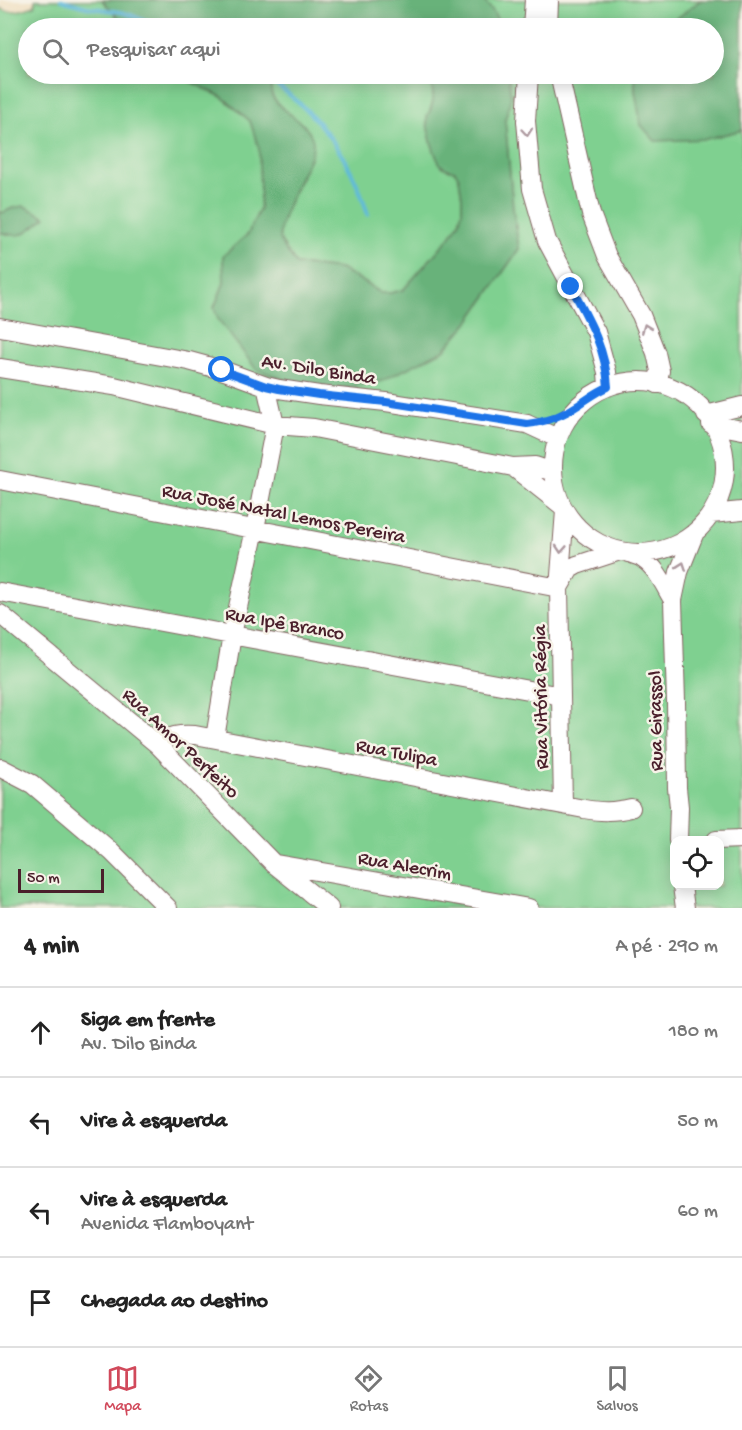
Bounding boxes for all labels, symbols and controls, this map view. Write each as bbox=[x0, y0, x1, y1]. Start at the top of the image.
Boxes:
search box bbox=[18, 18, 724, 84]
icon: search bbox=[39, 35, 72, 68]
text: Pesquisar aqui bbox=[87, 38, 221, 64]
one-way arrow bbox=[520, 127, 533, 136]
route end bbox=[557, 273, 583, 299]
one-way arrow bbox=[641, 323, 653, 334]
street label: Av. Dilo Binda bbox=[260, 351, 378, 392]
route start bbox=[208, 356, 234, 382]
street label: Rua José Natal Lemos Pereira bbox=[160, 481, 408, 550]
one-way arrow bbox=[555, 545, 568, 554]
one-way arrow bbox=[675, 561, 687, 572]
street label: Rua Ipê Branco bbox=[223, 604, 346, 647]
street label: Rua Vitória Régia bbox=[530, 624, 555, 769]
street label: Rua Girassol bbox=[645, 671, 670, 771]
street label: Rua Amor Perfeito bbox=[116, 684, 243, 805]
street label: Rua Tulipa bbox=[354, 735, 440, 774]
map controls bbox=[670, 836, 724, 890]
button: locate bbox=[670, 836, 724, 890]
street label: Rua Alecrim bbox=[356, 848, 453, 887]
scale bar bbox=[18, 866, 104, 894]
text: 50 m bbox=[27, 870, 60, 889]
text: 4 min bbox=[24, 932, 79, 963]
text: A pé · 290 m bbox=[615, 936, 718, 959]
text: Siga em frente bbox=[81, 1008, 215, 1034]
icon: ahead bbox=[24, 1016, 57, 1049]
text: 180 m bbox=[669, 1021, 718, 1044]
text: Av. Dilo Binda bbox=[81, 1034, 196, 1057]
icon: left bbox=[24, 1106, 57, 1139]
text: Vire à esquerda bbox=[81, 1109, 227, 1135]
text: 50 m bbox=[677, 1111, 718, 1134]
text: Vire à esquerda bbox=[81, 1188, 227, 1214]
icon: left bbox=[24, 1196, 57, 1229]
text: 60 m bbox=[678, 1201, 718, 1224]
text: Avenida Flamboyant bbox=[81, 1214, 253, 1237]
icon: arrive bbox=[24, 1286, 57, 1319]
text: Chegada ao destino bbox=[81, 1289, 268, 1315]
tab: Mapa bbox=[104, 1362, 141, 1417]
tab: Rotas bbox=[350, 1362, 388, 1417]
tab: Salvos bbox=[597, 1362, 638, 1417]

